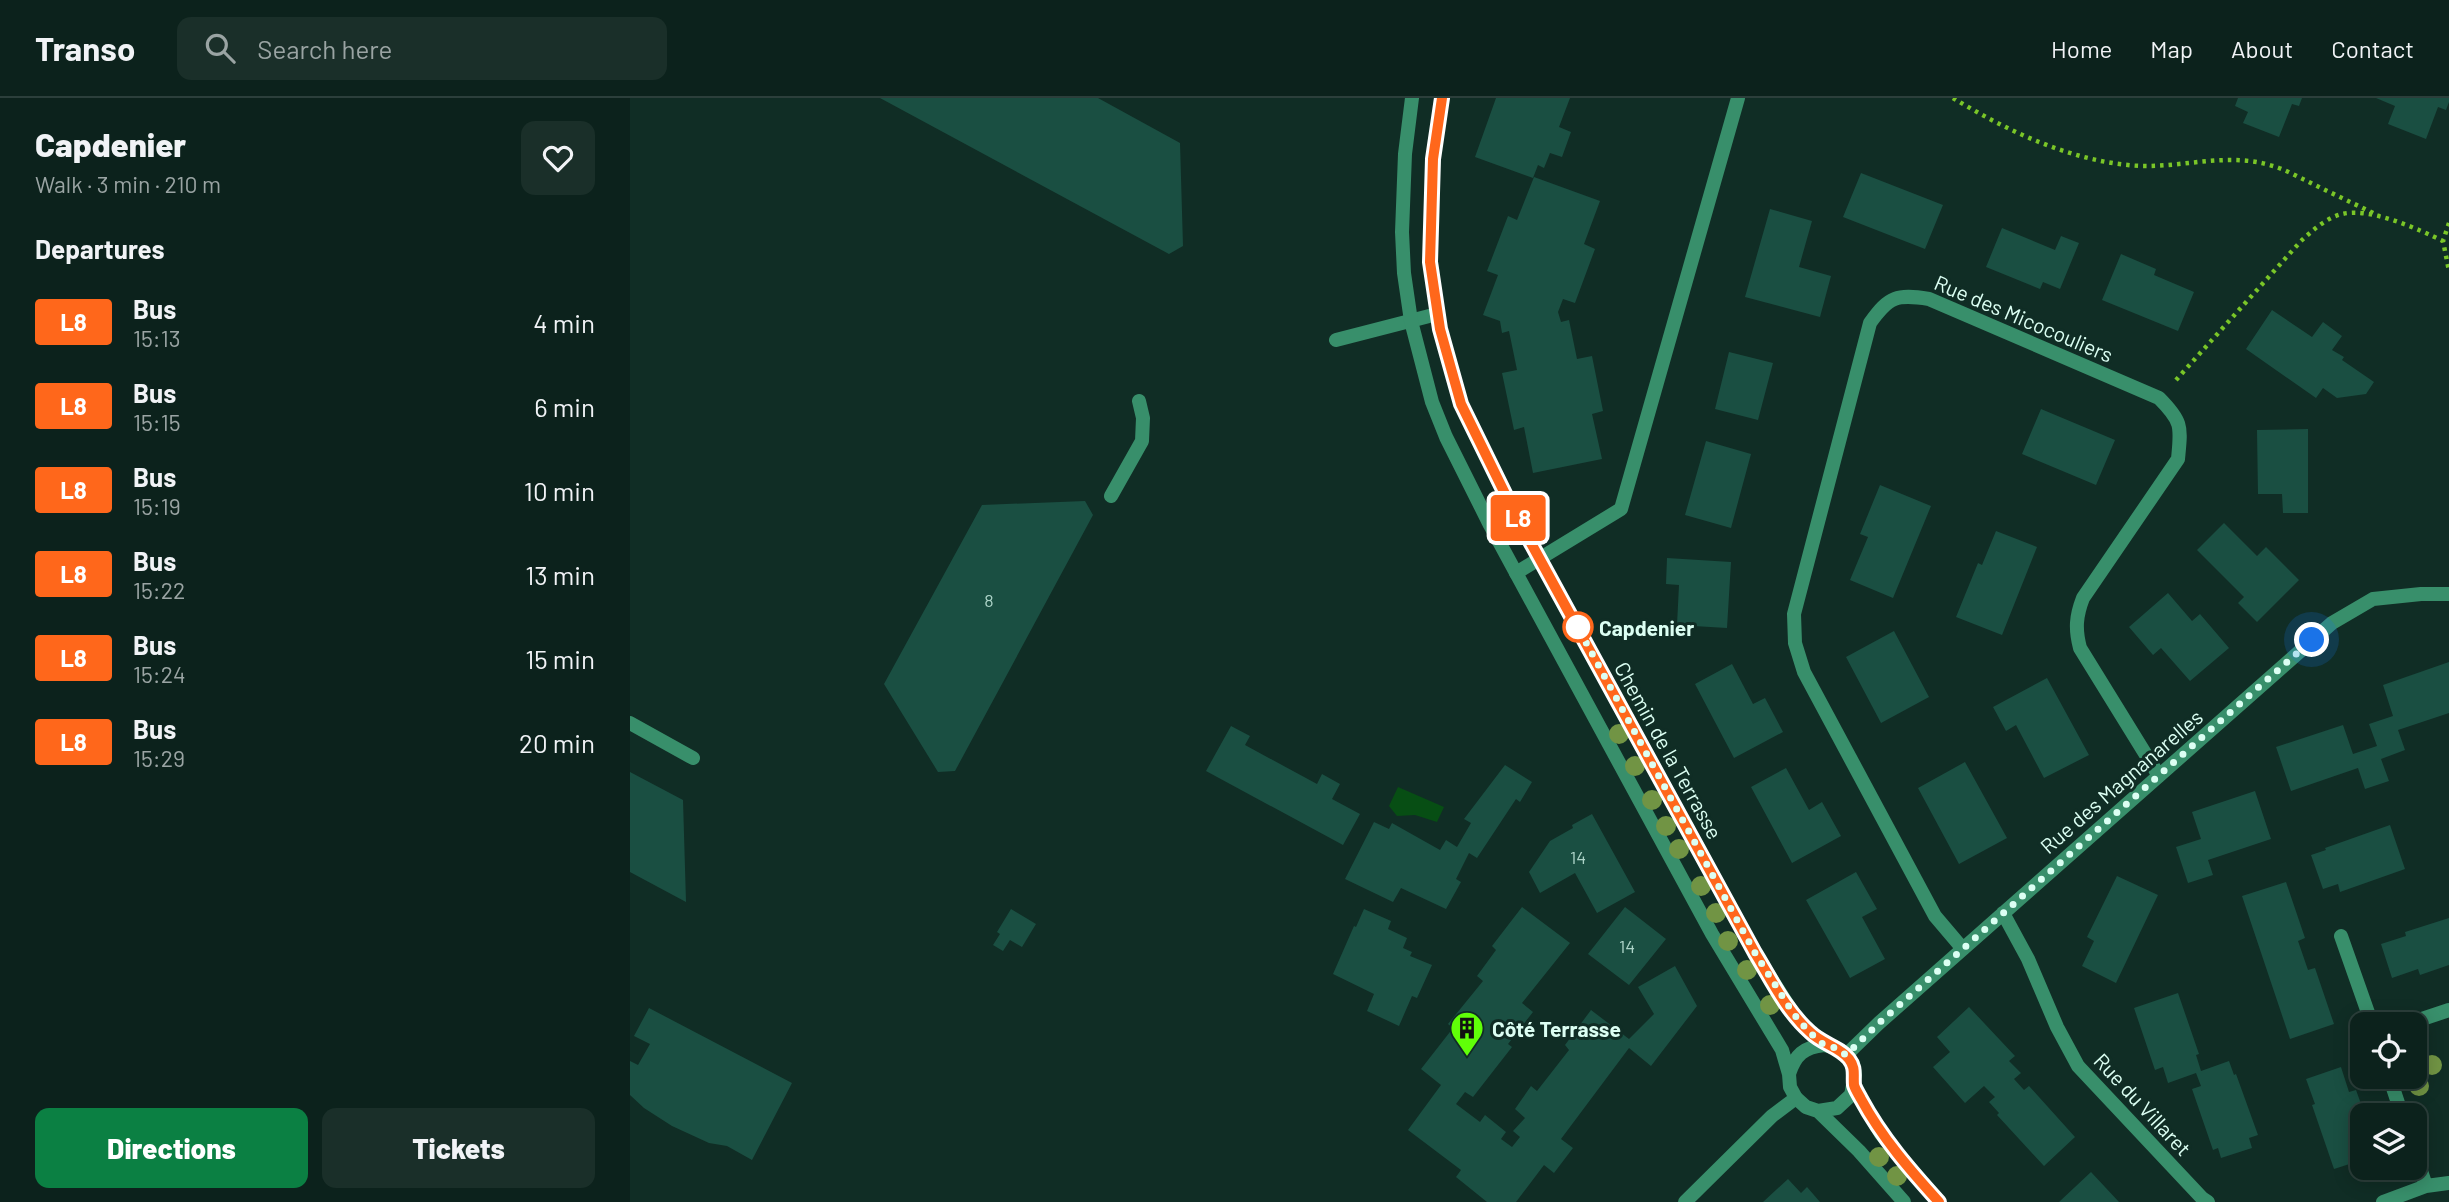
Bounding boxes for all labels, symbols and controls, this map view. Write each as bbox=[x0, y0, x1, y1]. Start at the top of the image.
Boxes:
search box bbox=[177, 17, 667, 80]
text: Transo bbox=[35, 28, 135, 68]
icon: search bbox=[201, 29, 239, 67]
text: Search here bbox=[257, 33, 392, 64]
text: Home bbox=[2051, 34, 2112, 63]
text: Map bbox=[2150, 34, 2193, 63]
text: About bbox=[2231, 34, 2293, 63]
text: Contact bbox=[2331, 34, 2414, 63]
button: heart bbox=[521, 121, 595, 195]
text: Capdenier bbox=[35, 124, 186, 164]
text: Walk · 3 min · 210 m bbox=[35, 170, 221, 198]
text: Departures bbox=[35, 233, 165, 264]
street label: Rue des Micocouliers bbox=[1931, 269, 2117, 367]
text: Bus bbox=[133, 293, 176, 324]
text: L8 bbox=[60, 307, 87, 336]
text: 4 min bbox=[533, 307, 595, 338]
text: 15:13 bbox=[133, 324, 181, 352]
text: Bus bbox=[133, 377, 176, 408]
text: L8 bbox=[60, 391, 87, 420]
text: 6 min bbox=[534, 391, 595, 422]
text: 15:15 bbox=[133, 408, 181, 436]
text: Bus bbox=[133, 461, 176, 492]
text: L8 bbox=[60, 475, 87, 504]
text: 10 min bbox=[524, 475, 595, 506]
text: 15:19 bbox=[133, 492, 181, 520]
line badge: L8 bbox=[1486, 495, 1550, 541]
text: L8 bbox=[1505, 503, 1531, 532]
text: Bus bbox=[133, 545, 176, 576]
text: L8 bbox=[60, 559, 87, 588]
text: 13 min bbox=[525, 559, 595, 590]
text: 15:22 bbox=[133, 576, 185, 604]
house number: 8 bbox=[984, 589, 994, 611]
marker: Capdenier bbox=[1563, 612, 1593, 642]
place label: Capdenier bbox=[1599, 615, 1694, 640]
your location bbox=[2294, 622, 2329, 657]
text: Bus bbox=[133, 629, 176, 660]
text: L8 bbox=[60, 643, 87, 672]
text: 15 min bbox=[525, 643, 595, 674]
street label: Chemin de la Terrasse bbox=[1610, 657, 1728, 843]
text: 15:24 bbox=[133, 660, 186, 688]
street label: Rue des Magnanarelles bbox=[2035, 704, 2207, 858]
text: Bus bbox=[133, 713, 176, 744]
text: L8 bbox=[60, 727, 87, 756]
text: 20 min bbox=[519, 727, 595, 758]
text: 15:29 bbox=[133, 744, 185, 772]
house number: 14 bbox=[1570, 846, 1586, 868]
house number: 14 bbox=[1619, 935, 1635, 957]
building icon: Côté Terrasse bbox=[1448, 1009, 1486, 1058]
map controls bbox=[2350, 1012, 2427, 1180]
button: locate bbox=[2350, 1012, 2427, 1089]
place label: Côté Terrasse bbox=[1492, 1016, 1621, 1041]
street label: Rue du Villaret bbox=[2089, 1048, 2197, 1160]
button: layers bbox=[2350, 1103, 2427, 1180]
button: Directions bbox=[35, 1108, 308, 1188]
button: Tickets bbox=[322, 1108, 595, 1188]

